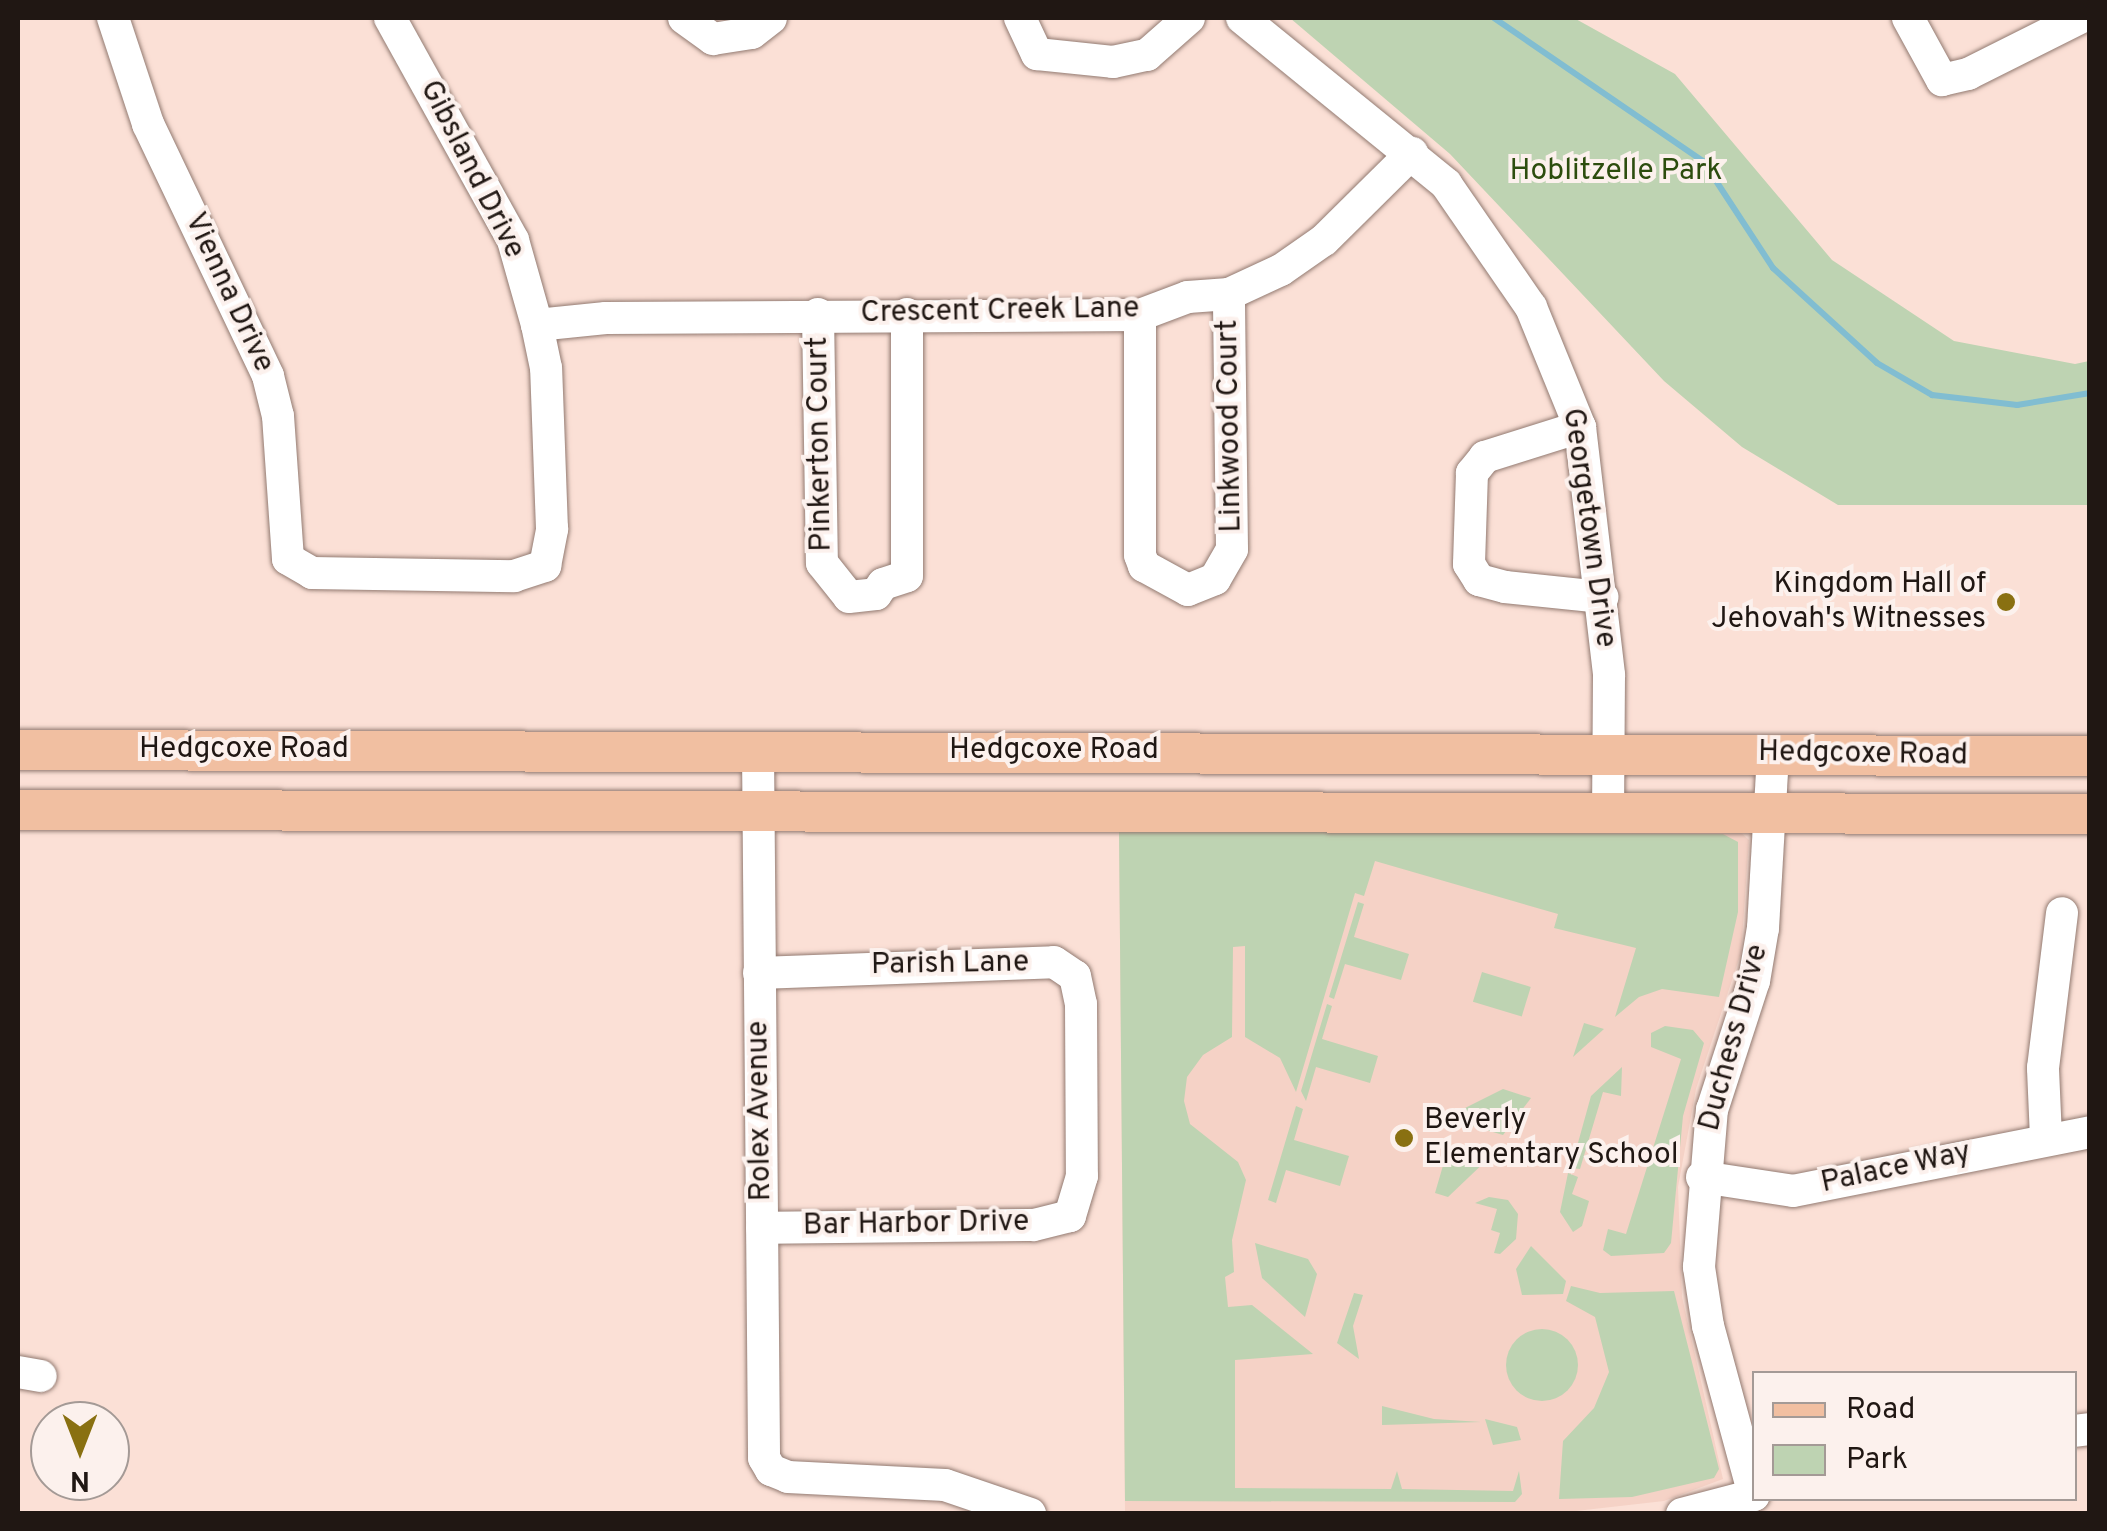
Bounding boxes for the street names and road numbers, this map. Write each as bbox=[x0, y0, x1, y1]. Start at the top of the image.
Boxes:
street label: Gibsland Drive bbox=[411, 75, 531, 265]
street label: Vienna Drive bbox=[175, 208, 281, 378]
street label: Crescent Creek Lane bbox=[860, 292, 1140, 332]
street label: Linkwood Court bbox=[1211, 319, 1251, 533]
street label: Pinkerton Court bbox=[801, 336, 841, 552]
street label: Georgetown Drive bbox=[1553, 406, 1623, 650]
street label: Hedgcoxe Road bbox=[139, 732, 349, 768]
street label: Hedgcoxe Road bbox=[949, 733, 1159, 769]
street label: Hedgcoxe Road bbox=[1758, 735, 1968, 775]
street label: Duchess Drive bbox=[1693, 941, 1777, 1135]
street label: Parish Lane bbox=[871, 946, 1029, 984]
street label: Rolex Avenue bbox=[741, 1020, 781, 1202]
street label: Palace Way bbox=[1818, 1136, 1974, 1202]
street label: Bar Harbor Drive bbox=[803, 1205, 1029, 1245]

